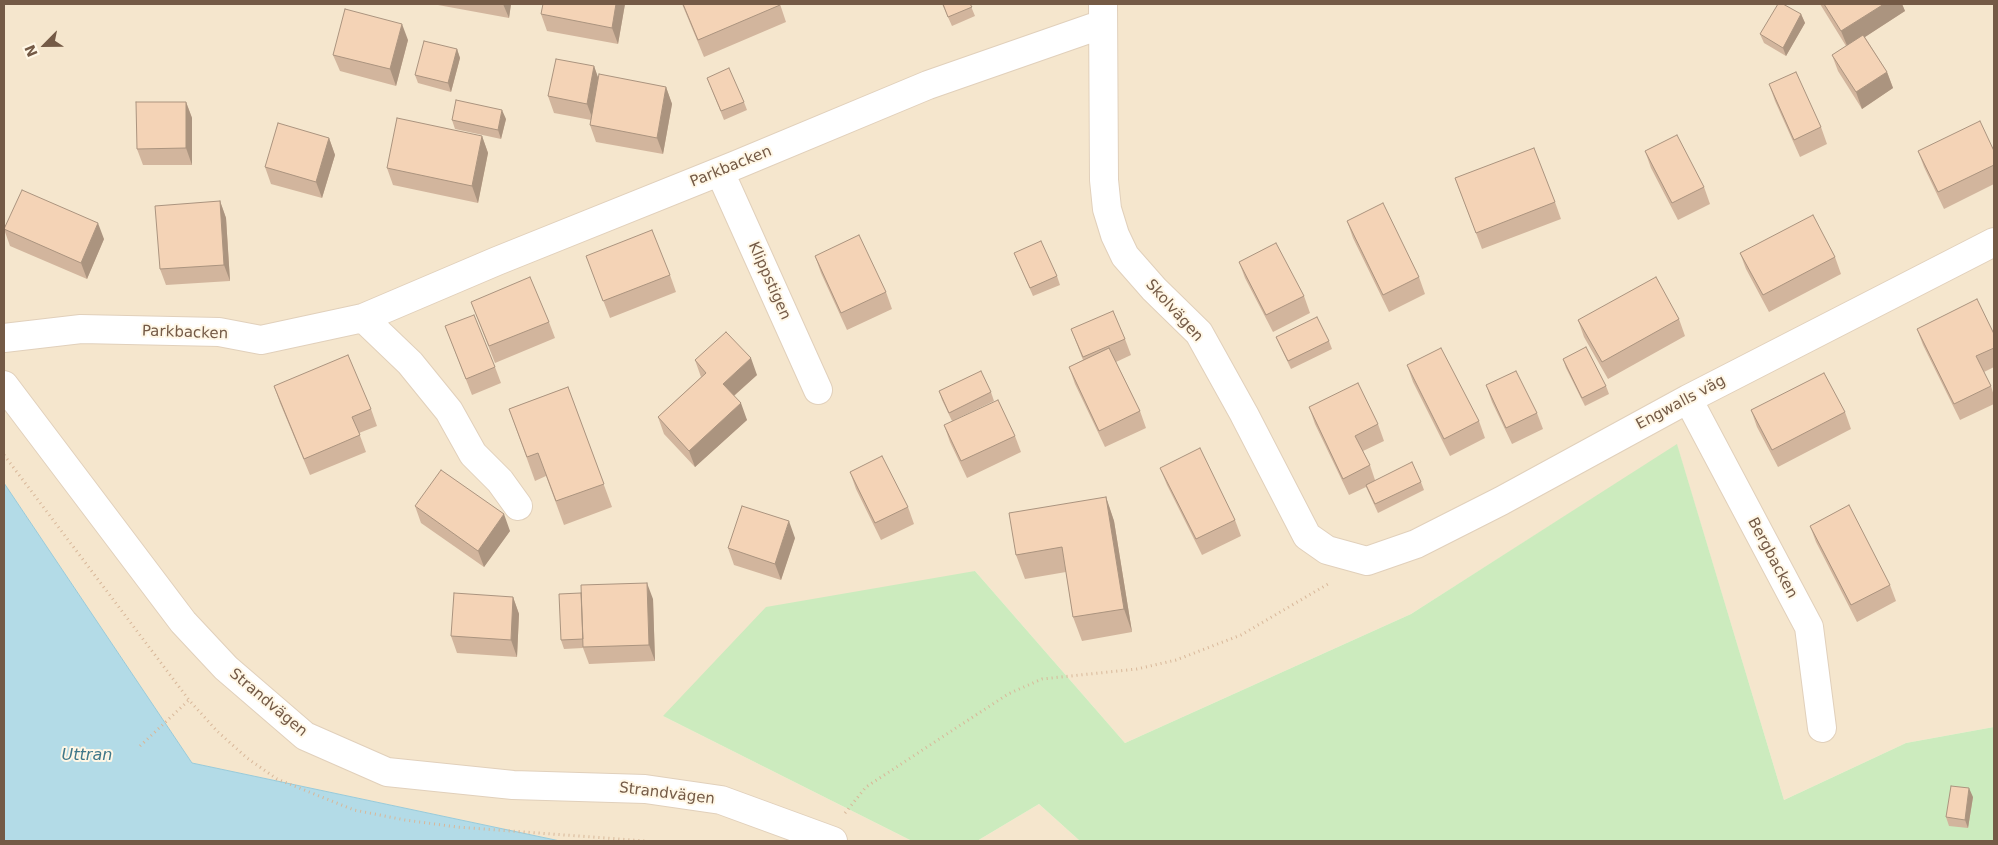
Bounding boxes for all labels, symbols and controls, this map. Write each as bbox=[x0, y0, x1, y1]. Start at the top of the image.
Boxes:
north arrow bbox=[20, 20, 70, 70]
text: N bbox=[22, 42, 41, 59]
street label: Parkbacken bbox=[688, 142, 774, 192]
street label: Klippstigen bbox=[744, 239, 794, 323]
street label: Skolvägen bbox=[1141, 276, 1207, 346]
street label: Parkbacken bbox=[142, 323, 228, 343]
street label: Engwalls väg bbox=[1633, 372, 1729, 434]
street label: Bergbacken bbox=[1743, 515, 1801, 601]
street label: Strandvägen bbox=[225, 665, 311, 741]
water label: Uttran bbox=[62, 746, 112, 766]
street label: Strandvägen bbox=[618, 779, 716, 809]

